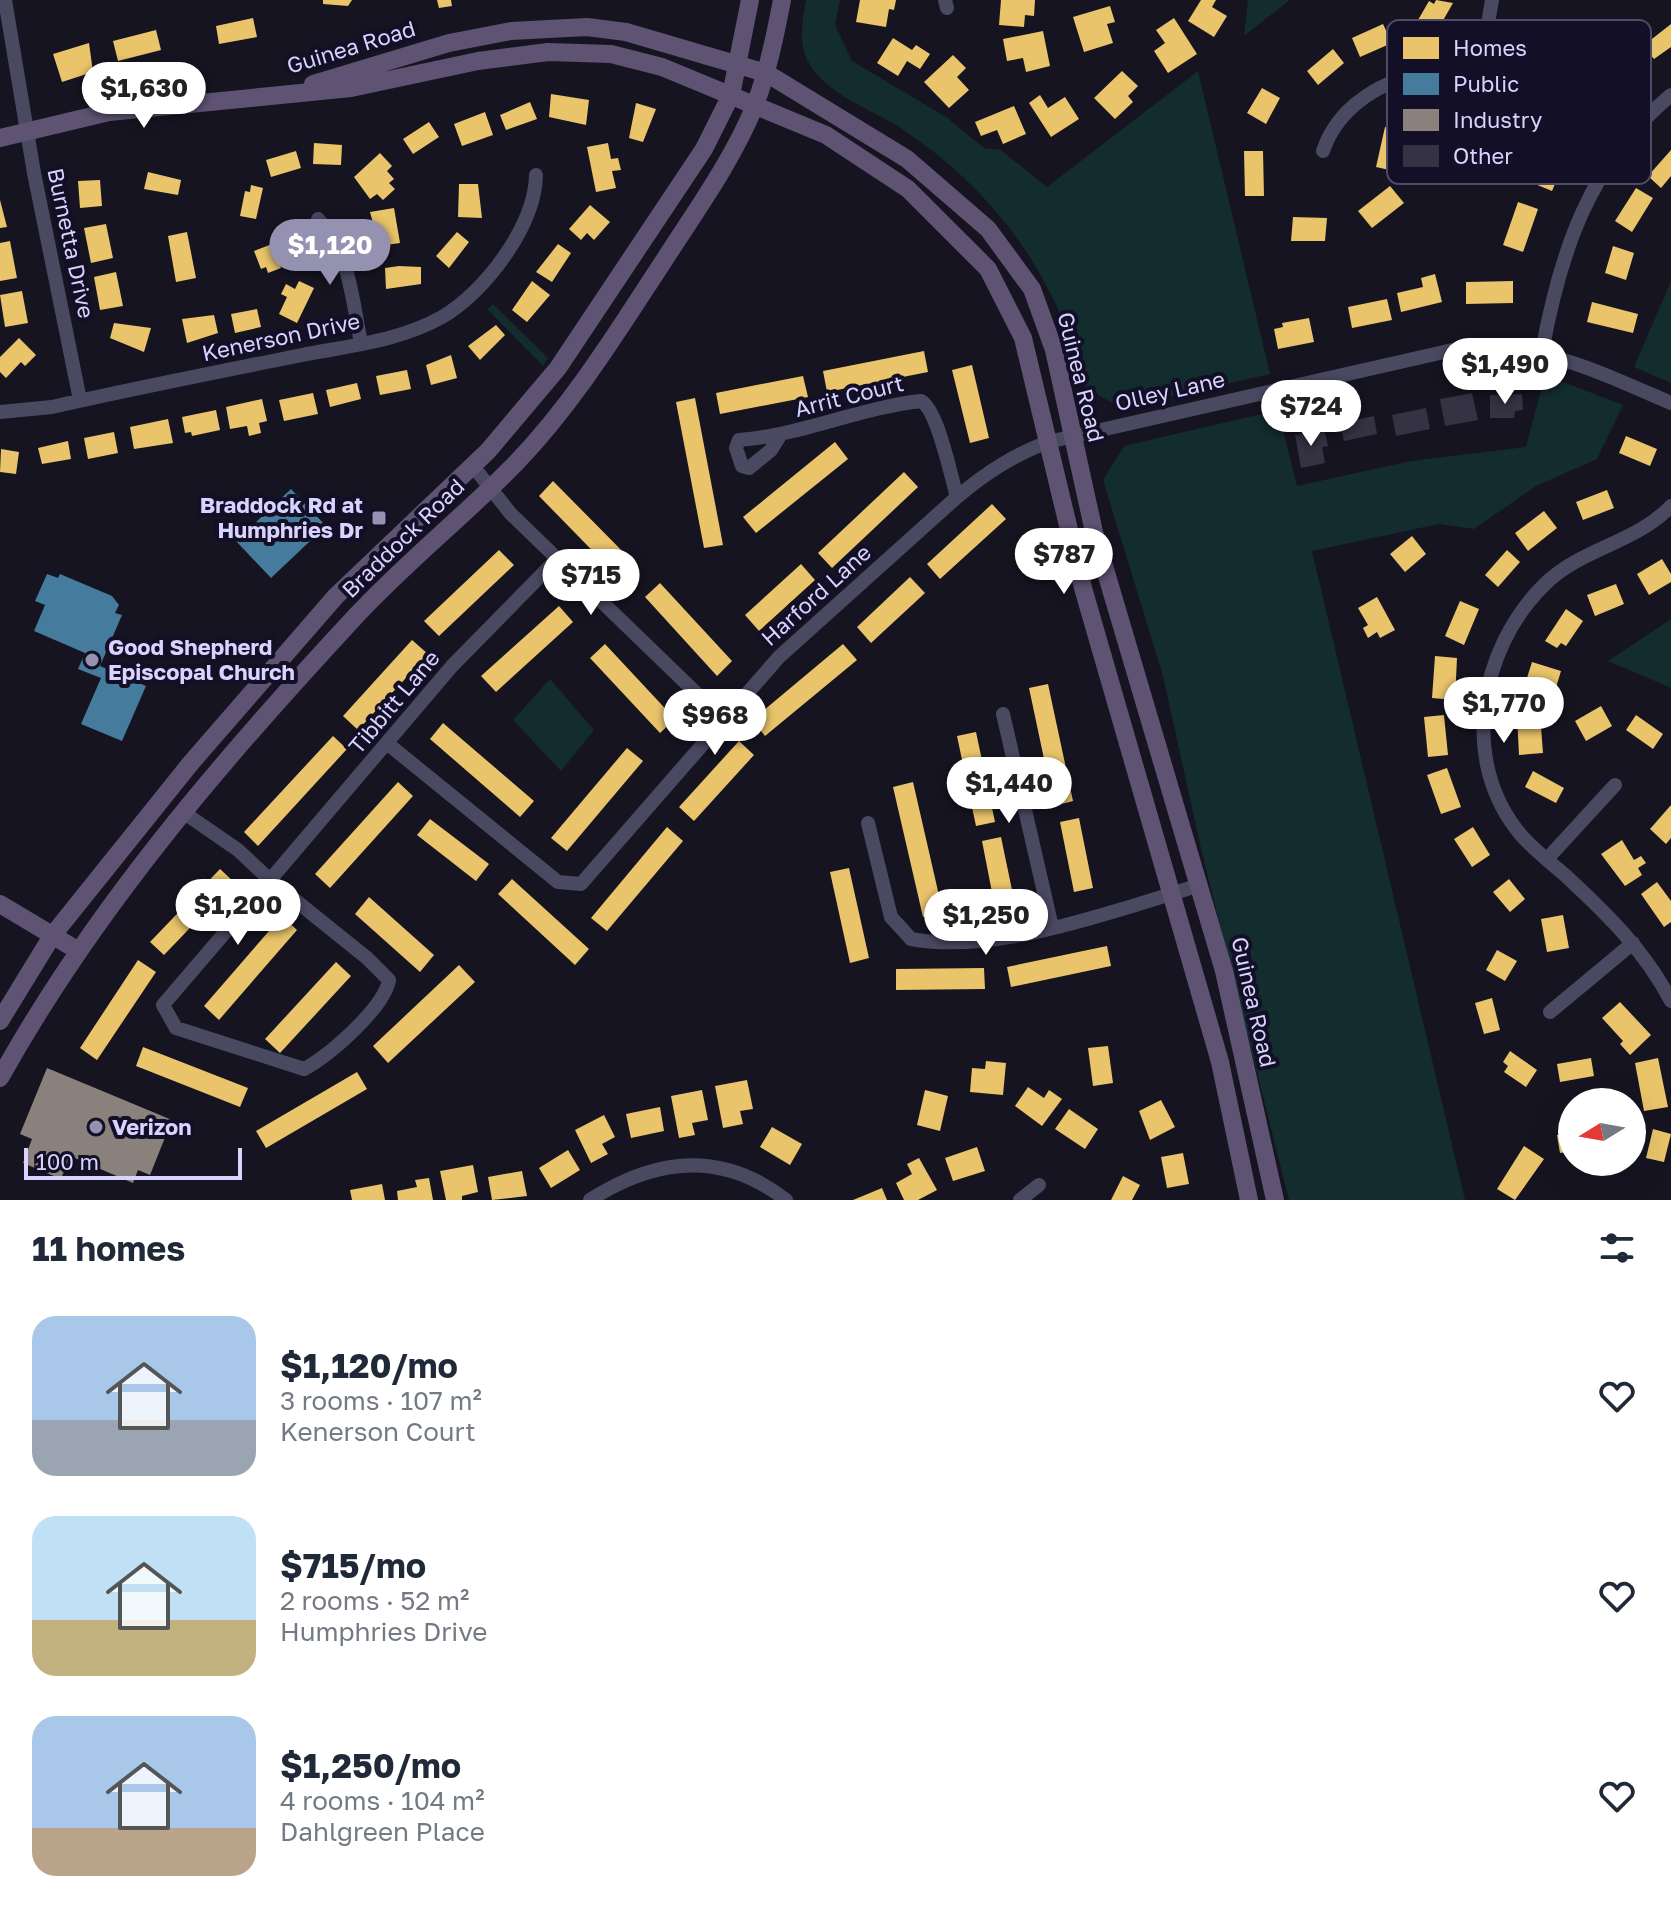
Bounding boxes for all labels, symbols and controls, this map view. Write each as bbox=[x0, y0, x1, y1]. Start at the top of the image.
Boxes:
street label: Guinea Road bbox=[283, 14, 418, 79]
legend bbox=[1387, 20, 1651, 184]
text: Homes bbox=[1453, 34, 1527, 61]
pin: $1,630 bbox=[79, 62, 209, 130]
text: Public bbox=[1453, 70, 1519, 97]
text: $1,630 bbox=[100, 72, 188, 103]
text: Industry bbox=[1453, 106, 1542, 133]
text: Other bbox=[1453, 142, 1513, 169]
street label: Burnetta Drive bbox=[42, 165, 101, 320]
pin: $1,120 bbox=[265, 219, 395, 287]
text: $1,120 bbox=[287, 229, 373, 260]
street label: Kenerson Drive bbox=[199, 307, 362, 366]
street label: Guinea Road bbox=[1052, 309, 1111, 445]
pin: $1,490 bbox=[1440, 338, 1570, 406]
text: $1,490 bbox=[1461, 348, 1549, 379]
street label: Olley Lane bbox=[1112, 365, 1227, 416]
street label: Arrit Court bbox=[792, 369, 906, 422]
pin: $724 bbox=[1264, 380, 1358, 448]
text: $724 bbox=[1279, 390, 1343, 421]
street label: Braddock Road bbox=[336, 472, 469, 603]
place label: Braddock Rd at Humphries Dr bbox=[200, 491, 363, 543]
marker: Braddock Rd at Humphries Dr bbox=[370, 509, 388, 527]
pin: $787 bbox=[1017, 528, 1111, 596]
street label: Harford Lane bbox=[755, 538, 876, 651]
text: $787 bbox=[1033, 538, 1095, 569]
pin: $715 bbox=[544, 549, 638, 617]
text: $715 bbox=[561, 559, 621, 590]
place label: Good Shepherd Episcopal Church bbox=[108, 633, 295, 685]
street label: Tibbitt Lane bbox=[343, 644, 445, 759]
marker: Good Shepherd Episcopal Church bbox=[83, 651, 101, 669]
pin: $1,770 bbox=[1439, 677, 1569, 745]
text: $1,770 bbox=[1462, 687, 1546, 718]
pin: $968 bbox=[668, 689, 762, 757]
text: $968 bbox=[681, 699, 749, 730]
pin: $1,440 bbox=[944, 757, 1074, 825]
text: $1,440 bbox=[965, 767, 1053, 798]
pin: $1,200 bbox=[173, 879, 303, 947]
text: $1,200 bbox=[194, 889, 282, 920]
pin: $1,250 bbox=[921, 889, 1051, 957]
text: $1,250 bbox=[942, 899, 1030, 930]
street label: Guinea Road bbox=[1226, 934, 1283, 1070]
north arrow bbox=[1558, 1088, 1646, 1176]
map controls bbox=[1558, 1088, 1646, 1176]
place label: Verizon bbox=[112, 1113, 192, 1140]
marker: Verizon bbox=[87, 1118, 105, 1136]
scale bar bbox=[24, 1144, 242, 1180]
text: 100 m bbox=[36, 1148, 99, 1175]
icon: filters bbox=[1595, 1226, 1639, 1270]
text: 11 homes bbox=[32, 1228, 185, 1268]
text: $1,120/mo bbox=[280, 1345, 458, 1385]
icon: home bbox=[96, 1348, 192, 1444]
icon: heart bbox=[1595, 1374, 1639, 1418]
text: 3 rooms · 107 m² bbox=[280, 1385, 482, 1416]
text: Kenerson Court bbox=[280, 1416, 476, 1447]
text: $715/mo bbox=[280, 1545, 426, 1585]
icon: home bbox=[96, 1548, 192, 1644]
icon: heart bbox=[1595, 1574, 1639, 1618]
text: 2 rooms · 52 m² bbox=[280, 1585, 469, 1616]
text: Humphries Drive bbox=[280, 1616, 487, 1647]
text: $1,250/mo bbox=[280, 1745, 461, 1785]
icon: home bbox=[96, 1748, 192, 1844]
icon: heart bbox=[1595, 1774, 1639, 1818]
text: 4 rooms · 104 m² bbox=[280, 1785, 485, 1816]
text: Dahlgreen Place bbox=[280, 1816, 485, 1847]

